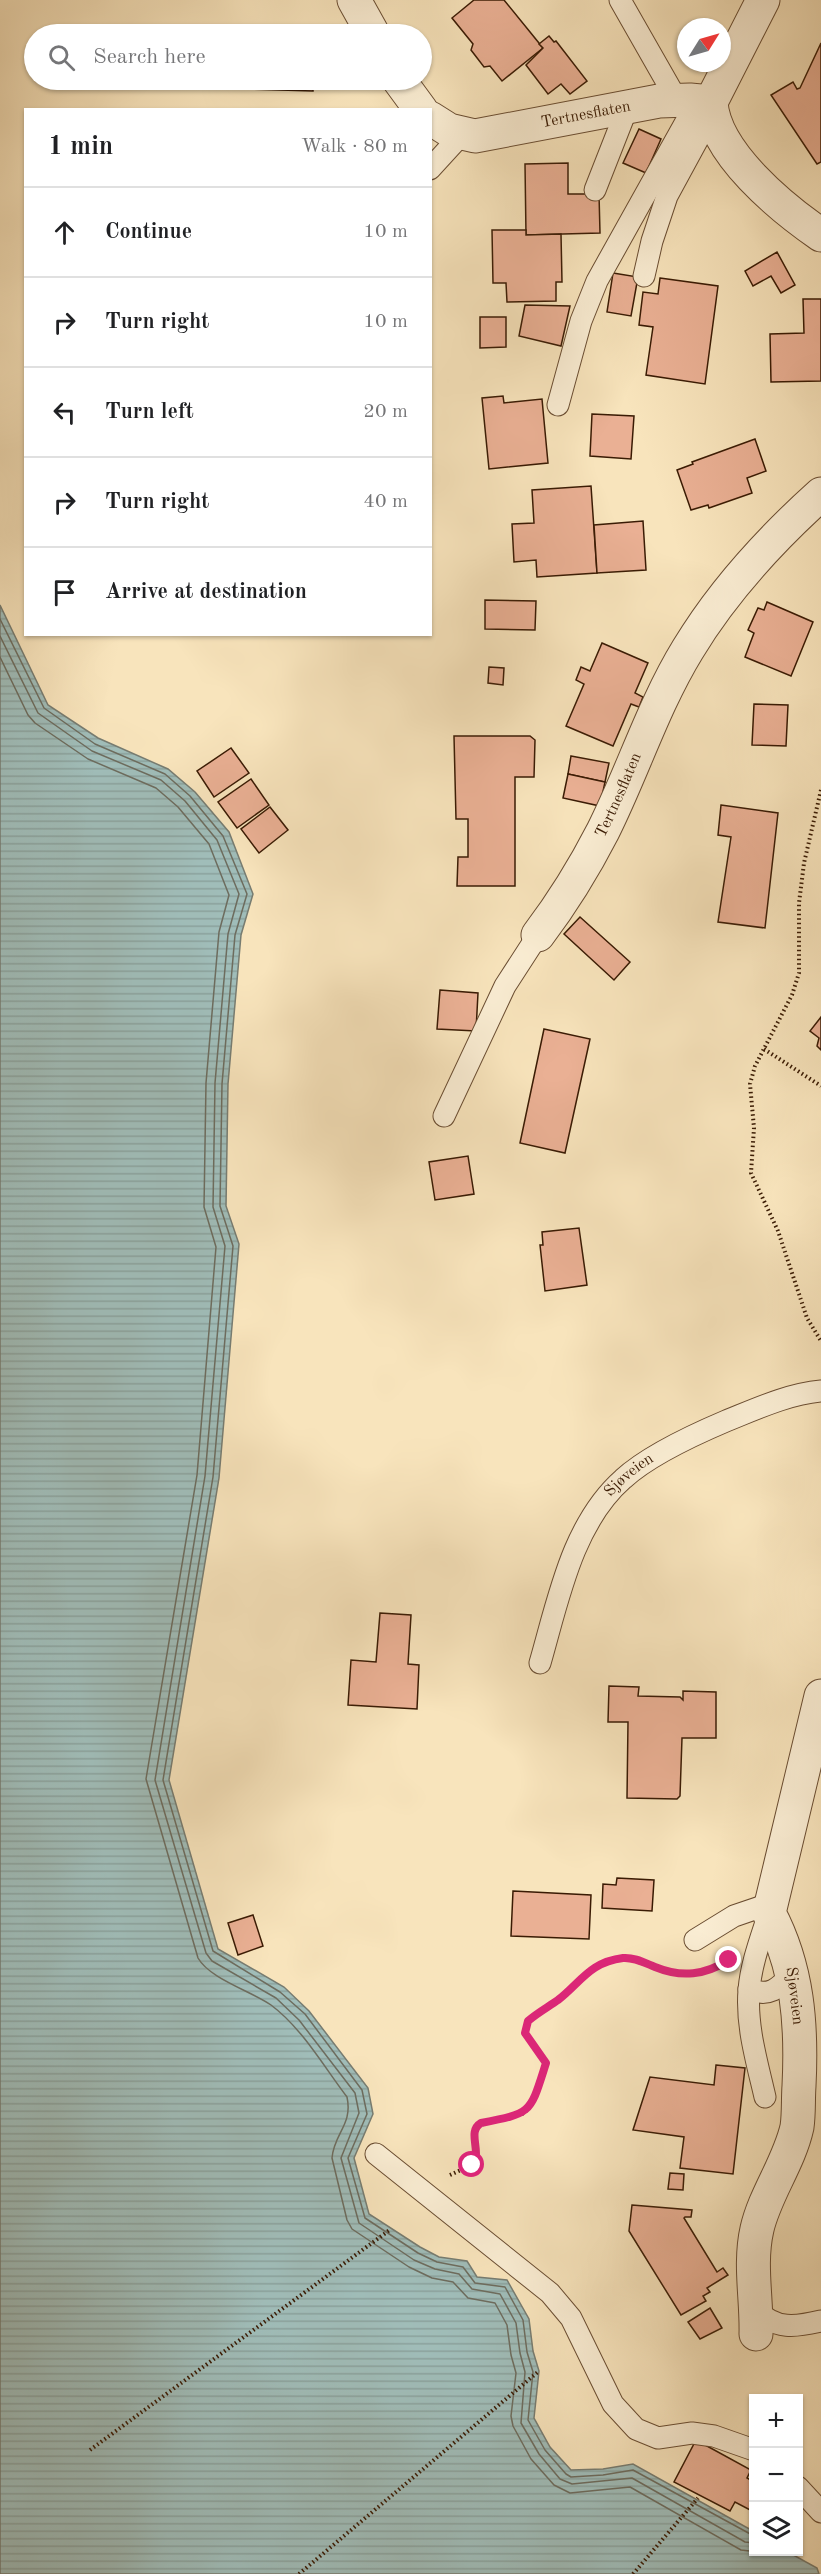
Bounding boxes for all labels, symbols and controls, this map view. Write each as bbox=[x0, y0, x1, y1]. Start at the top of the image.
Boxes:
north arrow bbox=[677, 18, 731, 72]
search box bbox=[24, 24, 432, 90]
icon: search bbox=[45, 41, 78, 74]
text: Search here bbox=[93, 46, 206, 68]
street label: Tertnesflaten bbox=[540, 98, 632, 131]
text: 1 min bbox=[48, 134, 113, 160]
text: Walk · 80 m bbox=[301, 137, 408, 157]
icon: ahead bbox=[48, 216, 81, 249]
text: Continue bbox=[105, 221, 192, 243]
text: 10 m bbox=[363, 222, 408, 242]
icon: right bbox=[48, 306, 81, 339]
text: Turn right bbox=[105, 311, 209, 333]
text: 10 m bbox=[363, 312, 408, 332]
icon: left bbox=[48, 396, 81, 429]
text: Turn left bbox=[105, 401, 194, 423]
text: 20 m bbox=[363, 402, 408, 422]
icon: right bbox=[48, 486, 81, 519]
text: Turn right bbox=[105, 491, 209, 513]
text: 40 m bbox=[363, 492, 408, 512]
icon: arrive bbox=[48, 576, 81, 609]
text: Arrive at destination bbox=[105, 581, 307, 603]
street label: Tertnesflaten bbox=[593, 750, 645, 840]
street label: Sjøveien bbox=[602, 1450, 657, 1500]
route end bbox=[715, 1946, 741, 1972]
street label: Sjøveien bbox=[783, 1966, 806, 2026]
route start bbox=[458, 2151, 484, 2177]
map controls bbox=[749, 2394, 803, 2556]
button: + bbox=[749, 2394, 803, 2448]
button: − bbox=[749, 2448, 803, 2502]
button: layers bbox=[749, 2502, 803, 2556]

